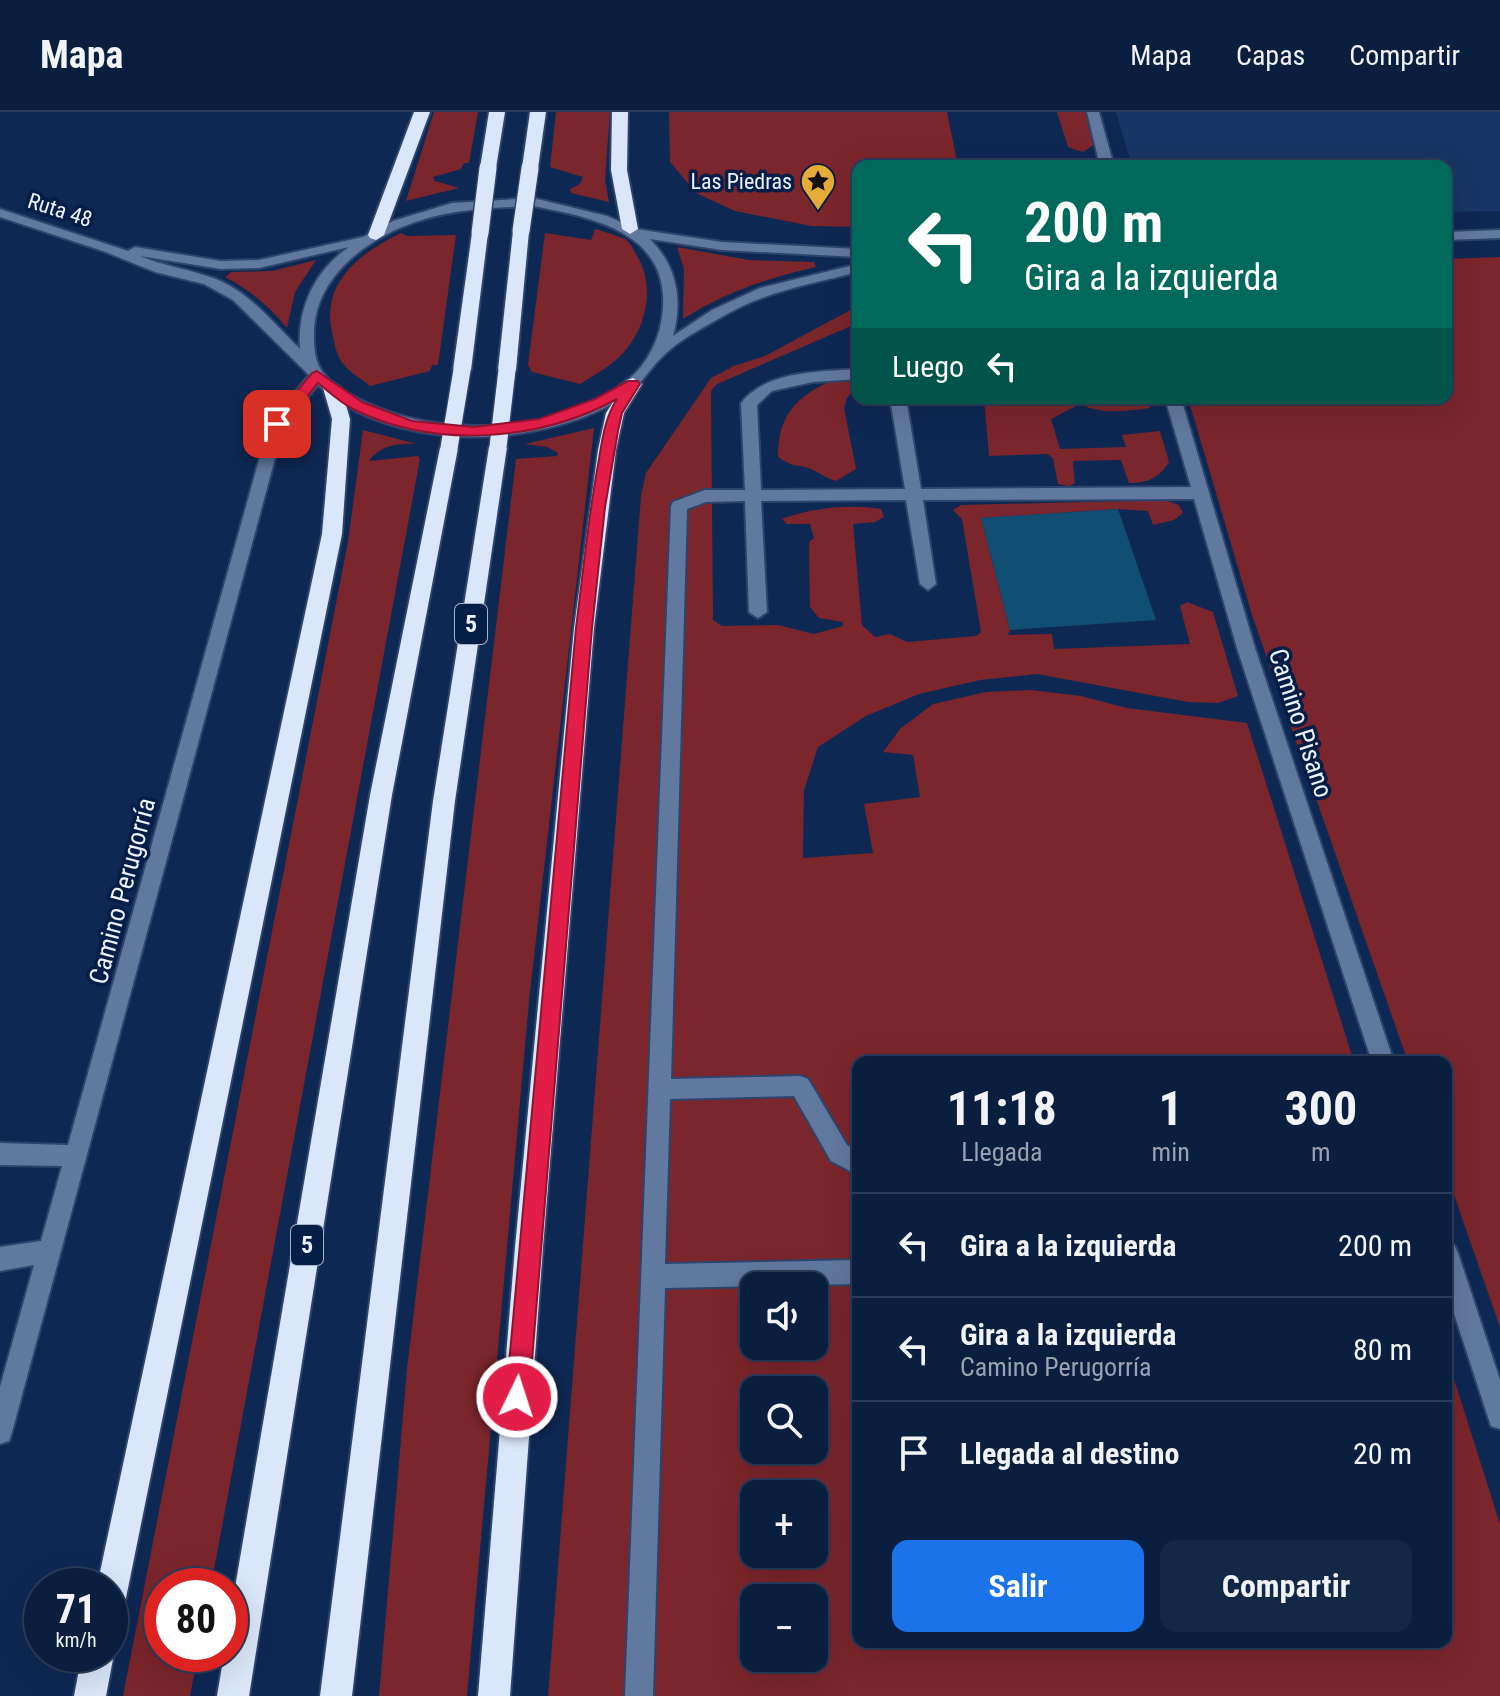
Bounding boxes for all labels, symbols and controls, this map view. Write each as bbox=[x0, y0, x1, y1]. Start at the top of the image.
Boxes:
text: Mapa bbox=[40, 33, 123, 77]
text: Mapa bbox=[1130, 39, 1192, 72]
text: Capas bbox=[1236, 39, 1305, 72]
text: Compartir bbox=[1349, 39, 1460, 72]
place icon: Las Piedras bbox=[799, 162, 837, 212]
place label: Las Piedras bbox=[691, 169, 792, 194]
street label: Ruta 48 bbox=[25, 188, 95, 232]
text: 200 m bbox=[1024, 190, 1163, 256]
icon: left bbox=[892, 192, 996, 296]
text: Gira a la izquierda bbox=[1024, 257, 1279, 299]
icon: left bbox=[980, 344, 1024, 388]
text: Luego bbox=[892, 349, 964, 384]
pin bbox=[243, 390, 311, 458]
icon: arrive bbox=[255, 402, 299, 446]
road number: 5 bbox=[455, 604, 487, 644]
street label: Camino Pisano bbox=[1263, 645, 1339, 801]
street label: Camino Perugorría bbox=[83, 795, 161, 987]
text: 11:18 bbox=[947, 1080, 1057, 1137]
text: 1 bbox=[1159, 1080, 1183, 1137]
text: 300 bbox=[1284, 1080, 1357, 1137]
text: Llegada bbox=[961, 1137, 1042, 1167]
text: min bbox=[1152, 1137, 1190, 1167]
text: m bbox=[1311, 1137, 1331, 1167]
icon: left bbox=[892, 1223, 936, 1267]
road number: 5 bbox=[291, 1225, 323, 1265]
text: Gira a la izquierda bbox=[960, 1228, 1176, 1263]
text: 200 m bbox=[1338, 1228, 1412, 1263]
map controls bbox=[740, 1272, 828, 1672]
button: sound bbox=[740, 1272, 828, 1360]
text: Gira a la izquierda bbox=[960, 1317, 1176, 1352]
icon: left bbox=[892, 1327, 936, 1371]
text: 80 m bbox=[1353, 1332, 1412, 1367]
text: Camino Perugorría bbox=[960, 1352, 1152, 1382]
position arrow bbox=[475, 1355, 559, 1439]
button: search bbox=[740, 1376, 828, 1464]
icon: arrive bbox=[892, 1431, 936, 1475]
text: Llegada al destino bbox=[960, 1436, 1179, 1471]
text: 20 m bbox=[1353, 1436, 1412, 1471]
button: + bbox=[740, 1480, 828, 1568]
button: Salir bbox=[892, 1540, 1144, 1632]
button: Compartir bbox=[1160, 1540, 1412, 1632]
speed limit sign: 80 bbox=[144, 1568, 248, 1672]
button: − bbox=[740, 1584, 828, 1672]
text: 71 bbox=[56, 1586, 96, 1633]
text: km/h bbox=[55, 1628, 97, 1652]

